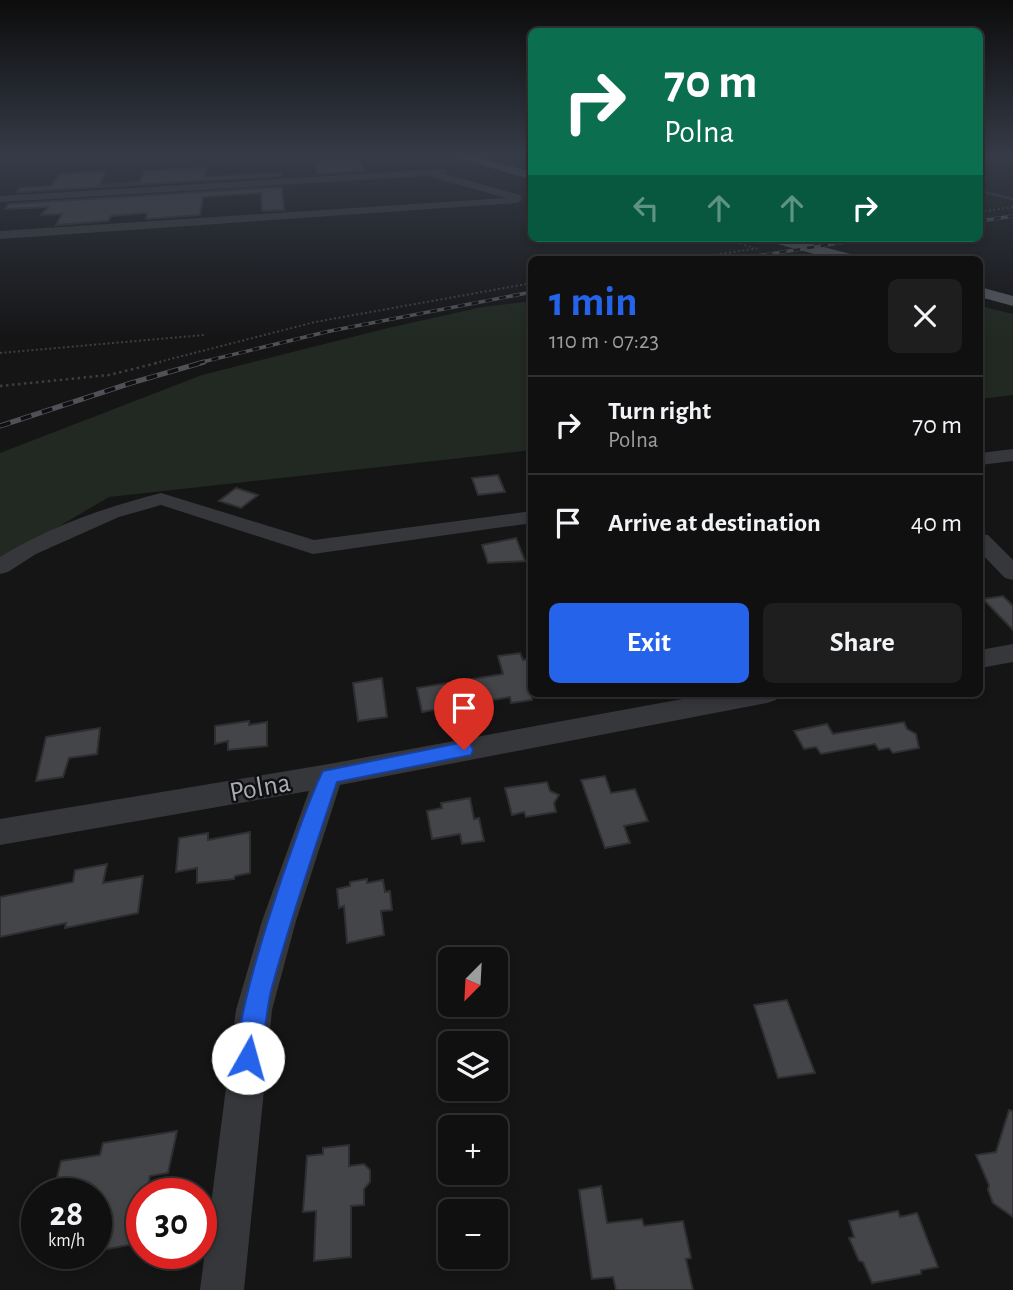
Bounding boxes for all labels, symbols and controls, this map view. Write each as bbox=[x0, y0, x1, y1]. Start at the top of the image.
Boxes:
icon: right bbox=[549, 56, 640, 147]
text: 70 m bbox=[664, 58, 758, 107]
text: Polna bbox=[664, 116, 734, 148]
icon: left bbox=[627, 189, 665, 227]
icon: ahead bbox=[700, 189, 738, 227]
icon: ahead bbox=[773, 189, 811, 227]
icon: right bbox=[846, 189, 884, 227]
button: close bbox=[888, 279, 962, 353]
text: 1 min bbox=[549, 281, 638, 323]
text: 110 m · 07:23 bbox=[549, 330, 659, 353]
text: Turn right bbox=[608, 398, 711, 424]
icon: right bbox=[549, 406, 587, 444]
text: 70 m bbox=[912, 412, 962, 438]
text: Polna bbox=[608, 429, 658, 452]
icon: arrive bbox=[549, 504, 587, 542]
text: Arrive at destination bbox=[608, 510, 821, 536]
text: 40 m bbox=[911, 510, 962, 536]
button: Exit bbox=[549, 603, 749, 683]
button: Share bbox=[763, 603, 962, 683]
pin bbox=[434, 678, 494, 750]
icon: arrive bbox=[445, 689, 483, 727]
street label: Polna bbox=[227, 769, 293, 807]
north arrow bbox=[438, 947, 508, 1017]
map controls bbox=[438, 947, 508, 1269]
position arrow bbox=[211, 1021, 285, 1095]
button: layers bbox=[438, 1031, 508, 1101]
button: + bbox=[438, 1115, 508, 1185]
speed limit sign: 30 bbox=[126, 1178, 217, 1269]
text: 28 bbox=[50, 1197, 83, 1232]
button: − bbox=[438, 1199, 508, 1269]
text: km/h bbox=[48, 1232, 85, 1250]

